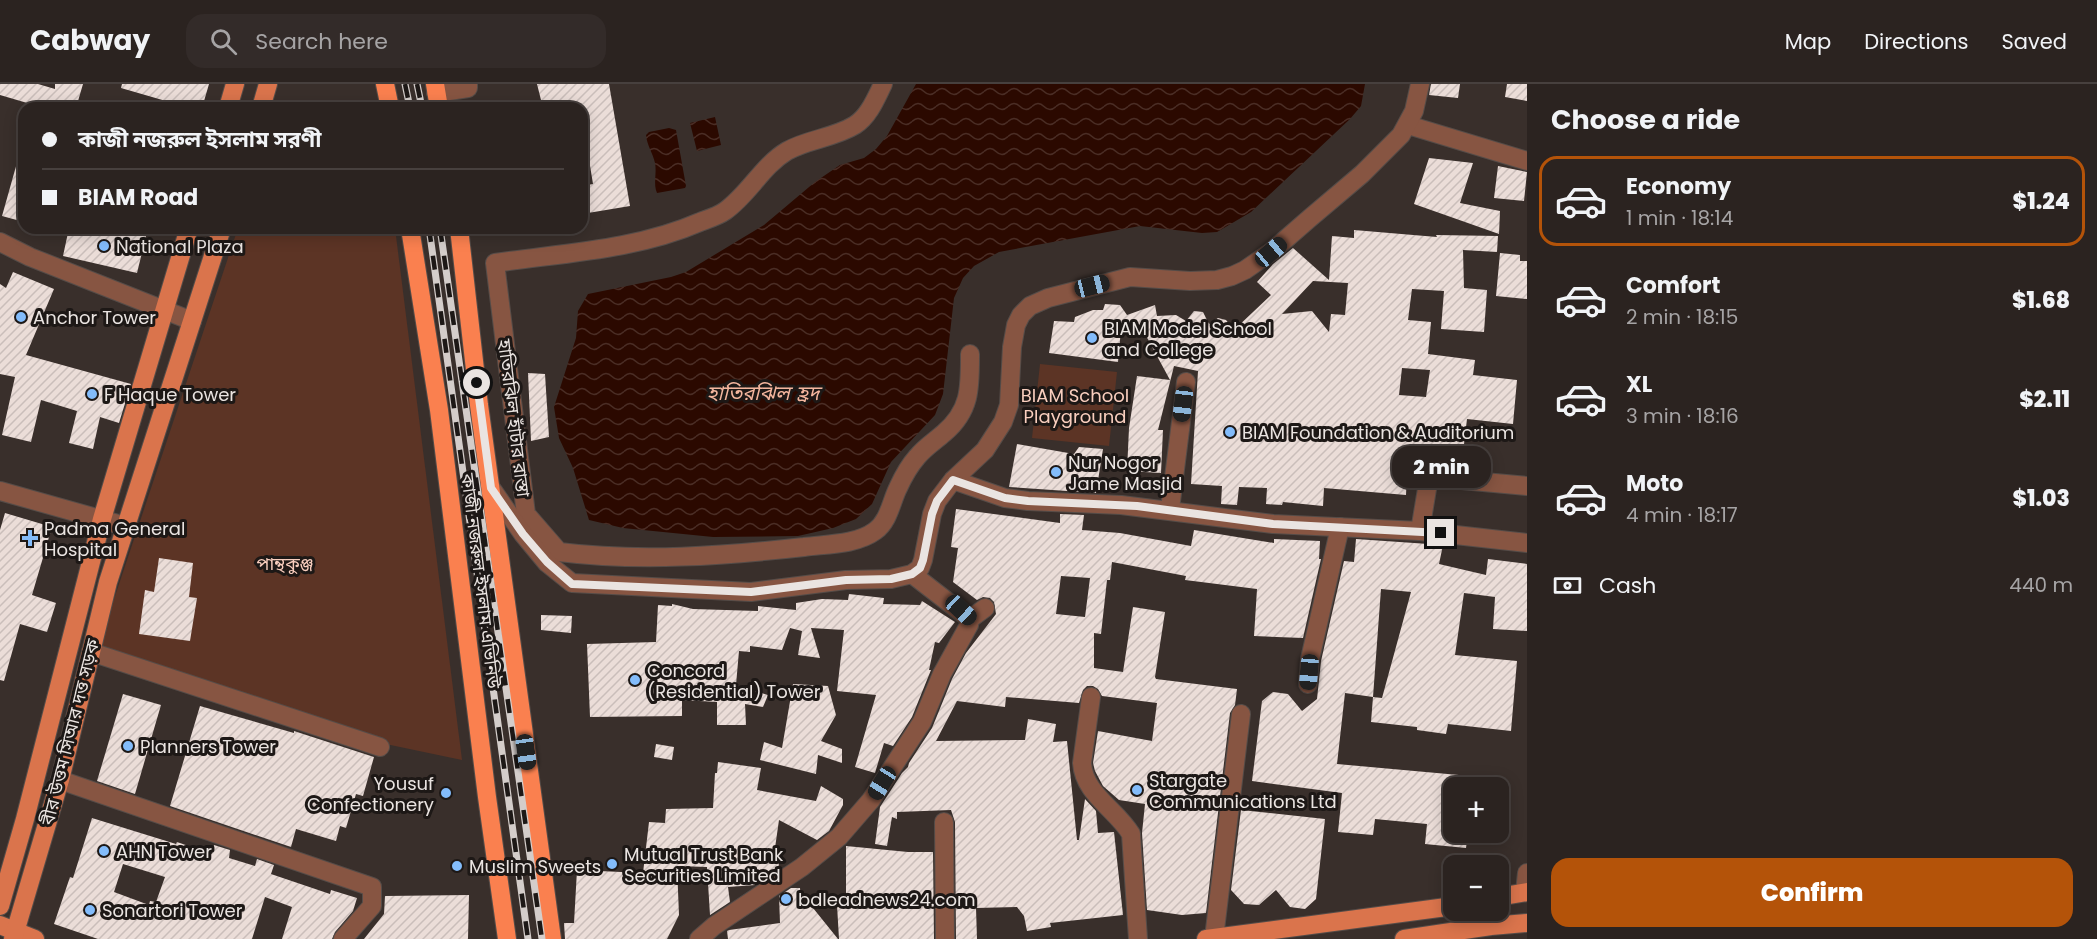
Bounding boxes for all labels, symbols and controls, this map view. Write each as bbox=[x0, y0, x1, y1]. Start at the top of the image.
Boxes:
search box bbox=[186, 14, 606, 68]
text: Cabway bbox=[30, 21, 150, 60]
icon: search bbox=[207, 25, 240, 58]
text: Search here bbox=[255, 26, 388, 57]
text: Map bbox=[1785, 27, 1831, 56]
text: Directions bbox=[1864, 27, 1968, 56]
text: Saved bbox=[2001, 27, 2067, 56]
text: Choose a ride bbox=[1551, 101, 1740, 138]
text: কাজী নজরুল ইসলাম সরণী bbox=[78, 124, 321, 155]
text: Economy bbox=[1626, 171, 1731, 202]
icon: car bbox=[1554, 174, 1608, 228]
text: BIAM Road bbox=[78, 182, 198, 213]
text: $1.24 bbox=[2013, 186, 2070, 217]
text: 1 min · 18:14 bbox=[1626, 204, 1733, 232]
place label: National Plaza bbox=[116, 234, 244, 259]
car bbox=[1251, 234, 1291, 270]
marker: National Plaza bbox=[97, 239, 111, 253]
text: Comfort bbox=[1626, 270, 1720, 301]
car bbox=[1072, 273, 1112, 299]
icon: car bbox=[1554, 273, 1608, 327]
text: $1.68 bbox=[2012, 285, 2070, 316]
text: 2 min · 18:15 bbox=[1626, 303, 1738, 331]
place label: Anchor Tower bbox=[33, 305, 156, 330]
marker: Anchor Tower bbox=[14, 310, 28, 324]
place label: BIAM Model School and College bbox=[1104, 316, 1272, 362]
marker: BIAM Model School and College bbox=[1085, 331, 1099, 345]
street label: হাতিরঝিল হাঁটার রাস্তা bbox=[492, 337, 536, 498]
route start bbox=[463, 369, 490, 396]
text: XL bbox=[1626, 369, 1652, 400]
icon: car bbox=[1554, 372, 1608, 426]
water label: হাতিরঝিল হ্রদ bbox=[707, 379, 823, 407]
place label: F Haque Tower bbox=[104, 382, 236, 407]
park label: BIAM School Playground bbox=[1021, 383, 1129, 429]
text: $2.11 bbox=[2019, 384, 2070, 415]
car bbox=[1172, 385, 1194, 423]
marker: F Haque Tower bbox=[85, 387, 99, 401]
text: 3 min · 18:16 bbox=[1626, 402, 1739, 430]
place label: BIAM Foundation & Auditorium bbox=[1242, 420, 1514, 445]
marker: BIAM Foundation & Auditorium bbox=[1223, 425, 1237, 439]
callout: 2 min bbox=[1392, 446, 1490, 488]
place label: Nur Nogor Jame Masjid bbox=[1068, 450, 1182, 496]
text: 2 min bbox=[1413, 453, 1470, 481]
marker: Nur Nogor Jame Masjid bbox=[1049, 465, 1063, 479]
text: Moto bbox=[1626, 468, 1683, 499]
street label: কাজী নজরুল ইসলাম এভিনিউ bbox=[455, 471, 507, 690]
icon: car bbox=[1554, 471, 1608, 525]
text: $1.03 bbox=[2012, 483, 2070, 514]
text: 4 min · 18:17 bbox=[1626, 501, 1738, 529]
place label: Padma General Hospital bbox=[44, 516, 185, 562]
route end bbox=[1427, 519, 1454, 546]
marker: Padma General Hospital bbox=[21, 529, 39, 547]
park label: পান্থকুঞ্জ bbox=[257, 551, 313, 576]
icon: cash bbox=[1551, 569, 1584, 602]
text: Cash bbox=[1599, 570, 1656, 601]
text: 440 m bbox=[2009, 571, 2073, 599]
car bbox=[942, 591, 980, 629]
street label: বীর উত্তম সিআর দত্ত সড়ক bbox=[35, 636, 105, 829]
car bbox=[1298, 653, 1320, 691]
place label: Concord (Residential) Tower bbox=[647, 658, 821, 704]
marker: Concord (Residential) Tower bbox=[628, 673, 642, 687]
car bbox=[515, 733, 537, 771]
place label: Planners Tower bbox=[140, 734, 276, 759]
marker: Planners Tower bbox=[121, 739, 135, 753]
car bbox=[865, 763, 899, 803]
place label: Stargate Communications Ltd bbox=[1149, 768, 1337, 814]
place label: Yousuf Confectionery bbox=[307, 771, 434, 817]
map controls bbox=[1443, 777, 1509, 921]
button: + bbox=[1443, 777, 1509, 843]
marker: Stargate Communications Ltd bbox=[1130, 783, 1144, 797]
marker: Yousuf Confectionery bbox=[439, 786, 453, 800]
place label: AHN Tower bbox=[116, 839, 212, 864]
place label: Mutual Trust Bank Securities Limited bbox=[624, 842, 784, 888]
marker: AHN Tower bbox=[97, 844, 111, 858]
place label: Muslim Sweets bbox=[469, 854, 601, 879]
button: − bbox=[1443, 855, 1509, 921]
marker: Mutual Trust Bank Securities Limited bbox=[605, 857, 619, 871]
button: Confirm bbox=[1551, 858, 2073, 927]
marker: Muslim Sweets bbox=[450, 859, 464, 873]
place label: bdleadnews24.com bbox=[798, 887, 976, 912]
marker: bdleadnews24.com bbox=[779, 892, 793, 906]
place label: Sonartori Tower bbox=[102, 898, 243, 923]
marker: Sonartori Tower bbox=[83, 903, 97, 917]

